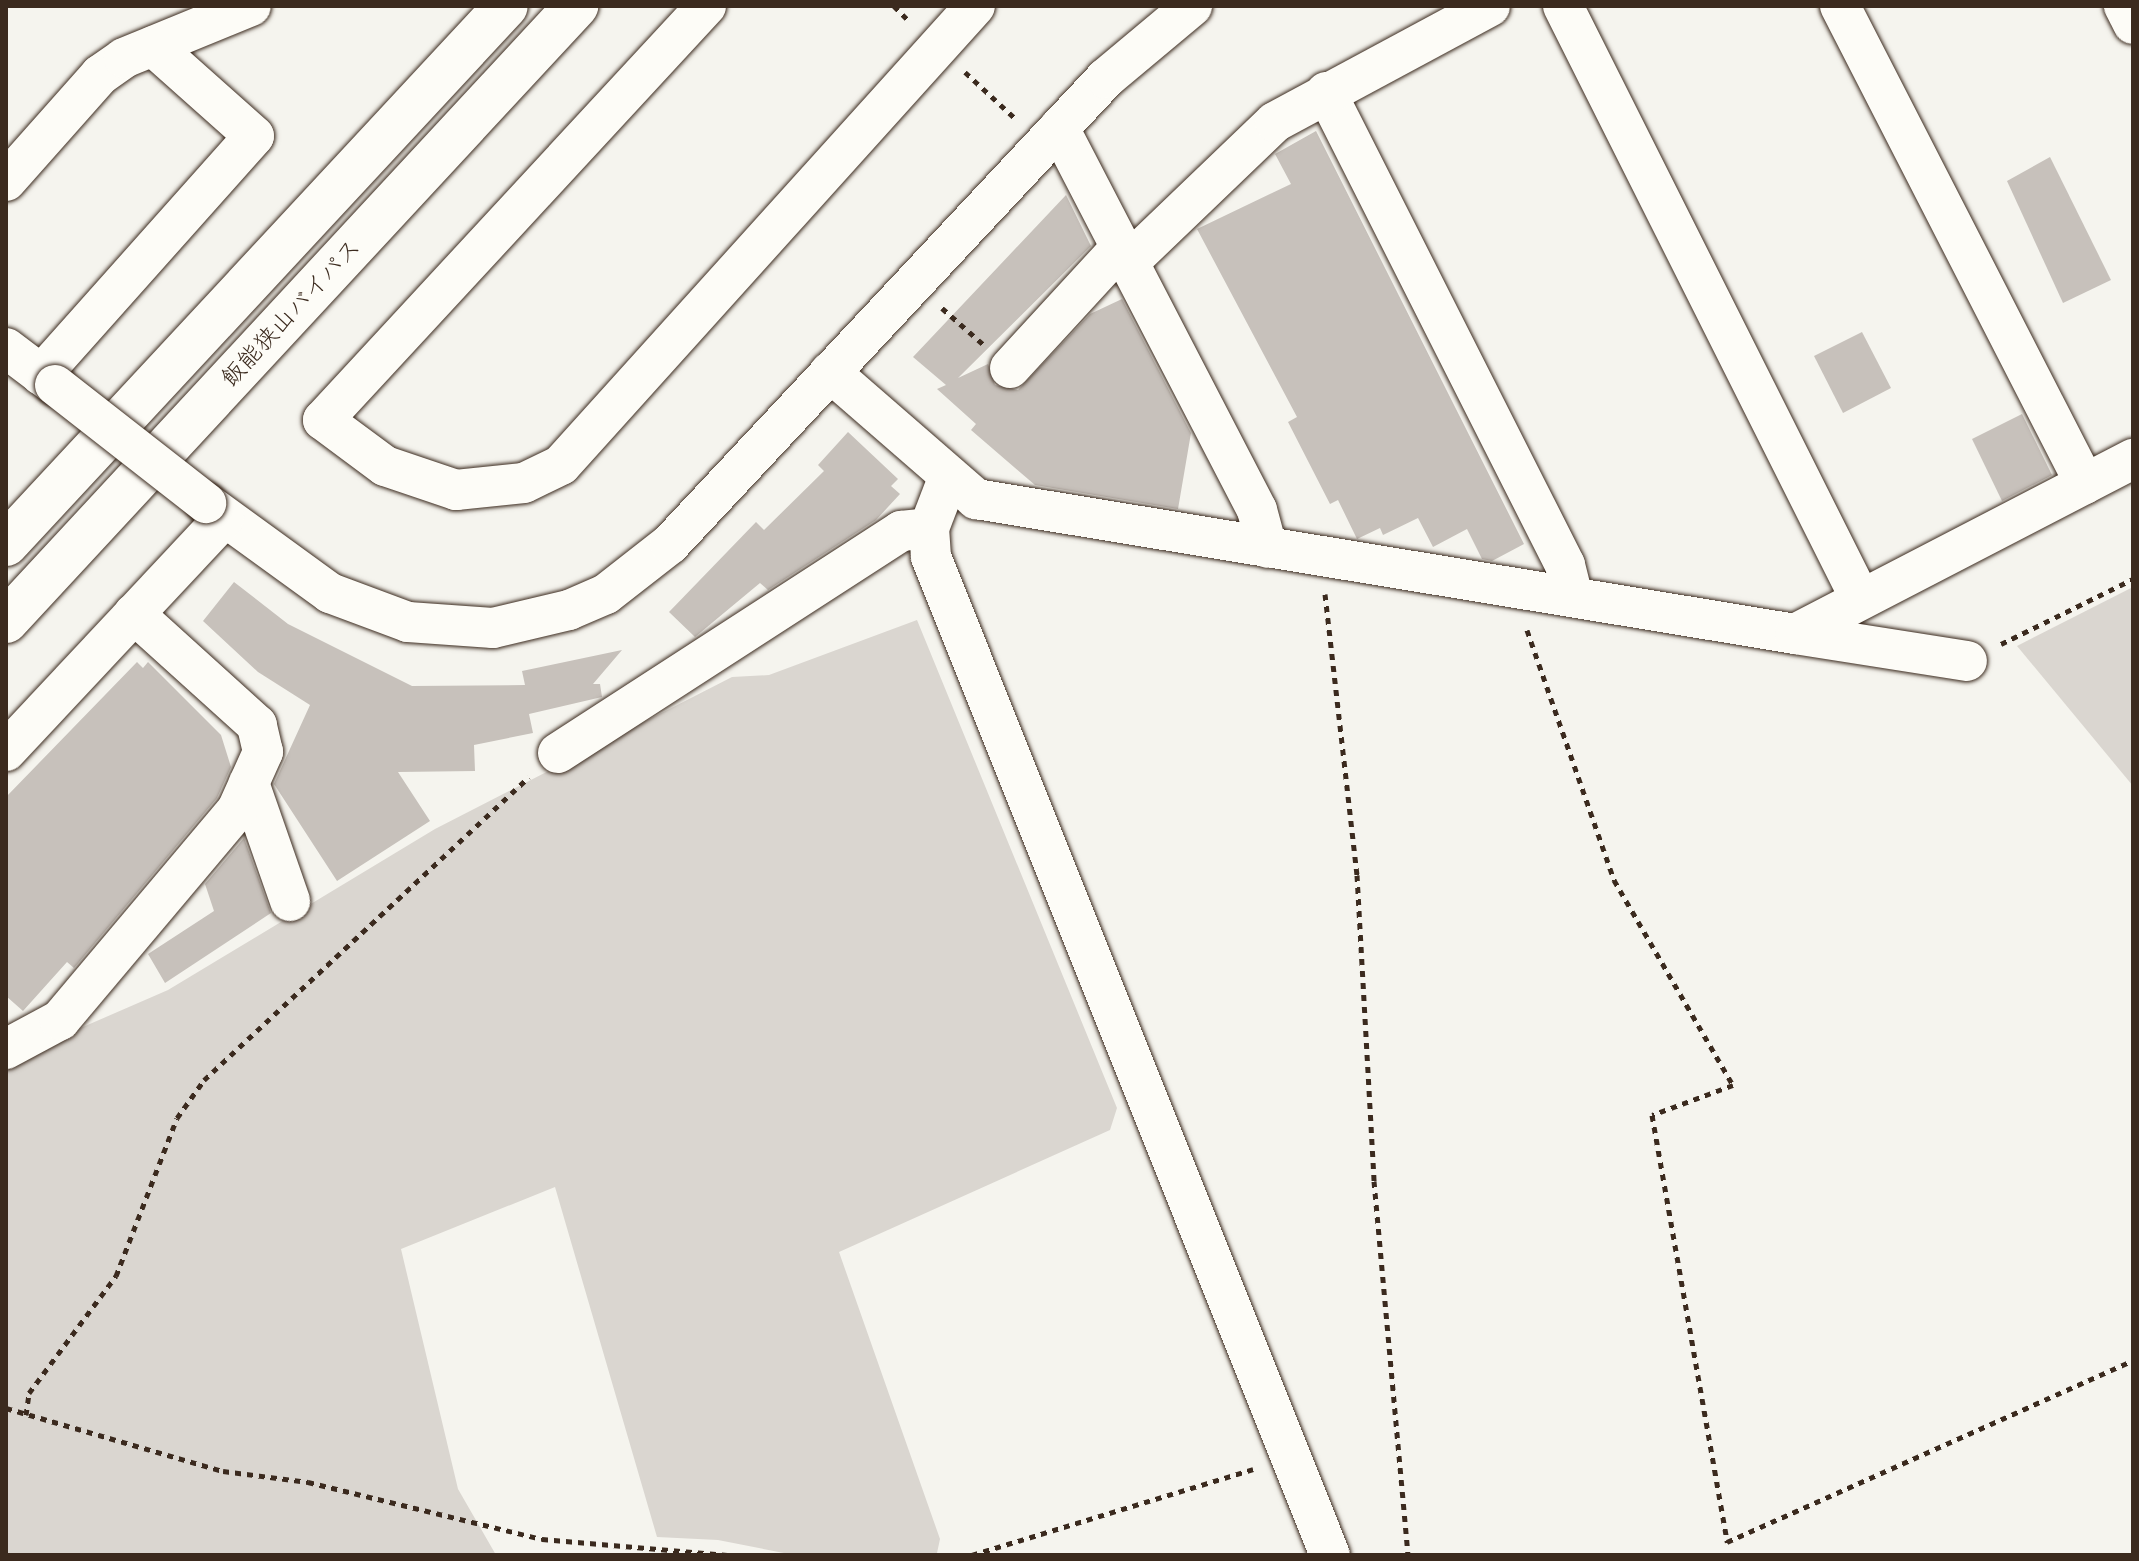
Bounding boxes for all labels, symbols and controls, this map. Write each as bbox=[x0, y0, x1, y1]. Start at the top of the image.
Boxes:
street label: 飯能狭山バイパス bbox=[215, 233, 367, 393]

